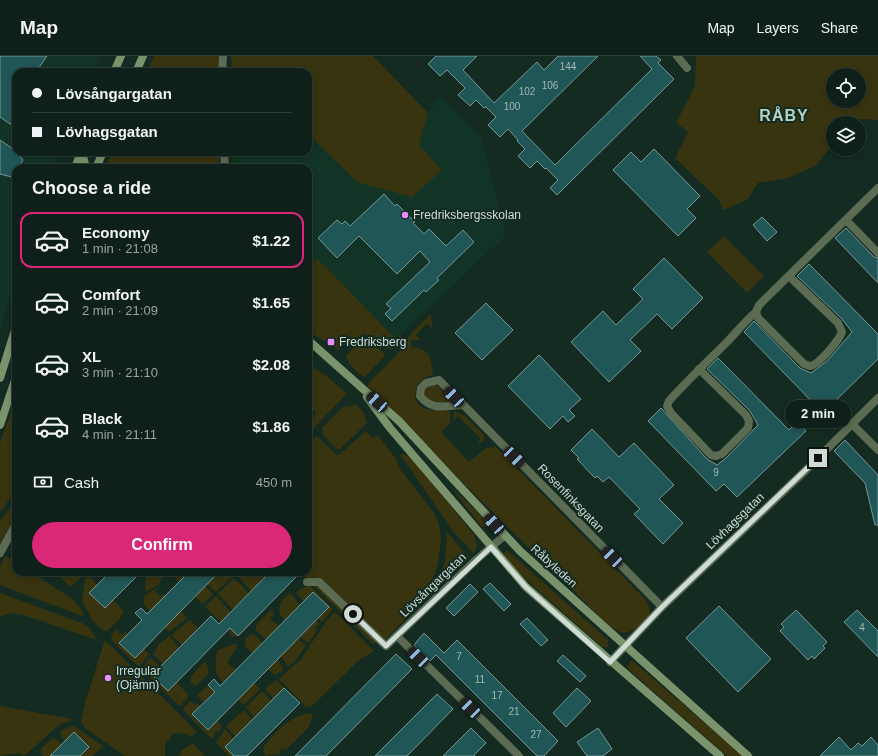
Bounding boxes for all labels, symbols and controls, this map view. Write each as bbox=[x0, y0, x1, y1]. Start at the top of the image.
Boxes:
text: Map bbox=[20, 17, 58, 38]
text: Map bbox=[707, 20, 735, 36]
text: Layers bbox=[757, 20, 799, 36]
text: Share bbox=[821, 20, 858, 36]
house number: 144 bbox=[560, 61, 577, 72]
map controls bbox=[826, 68, 866, 156]
button: locate bbox=[826, 68, 866, 108]
house number: 106 bbox=[542, 80, 559, 91]
text: Lövsångargatan bbox=[56, 85, 172, 102]
house number: 102 bbox=[519, 86, 536, 97]
house number: 100 bbox=[504, 101, 521, 112]
district label: RÅBY bbox=[759, 106, 809, 124]
button: layers bbox=[826, 116, 866, 156]
text: Lövhagsgatan bbox=[56, 123, 158, 140]
text: Choose a ride bbox=[32, 178, 151, 198]
place label: Fredriksbergsskolan bbox=[413, 208, 521, 222]
marker: Fredriksbergsskolan bbox=[400, 210, 410, 220]
icon: car bbox=[34, 222, 70, 258]
text: Economy bbox=[82, 224, 150, 241]
text: $1.22 bbox=[252, 232, 290, 249]
text: 1 min · 21:08 bbox=[82, 241, 158, 256]
icon: car bbox=[34, 284, 70, 320]
text: Comfort bbox=[82, 286, 140, 303]
text: $1.65 bbox=[252, 294, 290, 311]
text: 2 min · 21:09 bbox=[82, 303, 158, 318]
place label: Fredriksberg bbox=[339, 335, 406, 349]
marker: Fredriksberg bbox=[326, 337, 336, 347]
icon: car bbox=[34, 346, 70, 382]
text: XL bbox=[82, 348, 101, 365]
text: $2.08 bbox=[252, 356, 290, 373]
text: 3 min · 21:10 bbox=[82, 365, 158, 380]
car bbox=[441, 384, 467, 410]
car bbox=[364, 390, 390, 414]
callout: 2 min bbox=[785, 400, 851, 428]
text: 2 min bbox=[801, 406, 835, 421]
icon: car bbox=[34, 408, 70, 444]
text: Black bbox=[82, 410, 122, 427]
text: $1.86 bbox=[252, 418, 290, 435]
text: 4 min · 21:11 bbox=[82, 427, 157, 442]
car bbox=[501, 444, 527, 470]
route end bbox=[809, 449, 827, 467]
street label: Rosenfinksgatan bbox=[535, 461, 607, 535]
house number: 9 bbox=[713, 467, 719, 478]
icon: cash bbox=[32, 471, 54, 493]
text: Cash bbox=[64, 474, 99, 491]
text: 450 m bbox=[256, 475, 292, 490]
street label: Lövhagsgatan bbox=[703, 490, 767, 552]
car bbox=[482, 511, 506, 537]
button: Confirm bbox=[32, 522, 292, 568]
street label: Råbyleden bbox=[528, 542, 580, 590]
car bbox=[599, 544, 625, 570]
street label: Lövsångargatan bbox=[397, 550, 469, 620]
route start bbox=[344, 605, 362, 623]
house number: 4 bbox=[859, 622, 865, 633]
car bbox=[405, 644, 431, 670]
house number: 7 bbox=[456, 651, 462, 662]
place label: Irregular (Ojämn) bbox=[116, 664, 161, 692]
marker: Irregular (Ojämn) bbox=[103, 673, 113, 683]
house number: 11 bbox=[475, 674, 486, 685]
house number: 17 bbox=[491, 690, 503, 701]
car bbox=[457, 695, 483, 721]
house number: 21 bbox=[508, 706, 520, 717]
house number: 27 bbox=[530, 729, 542, 740]

